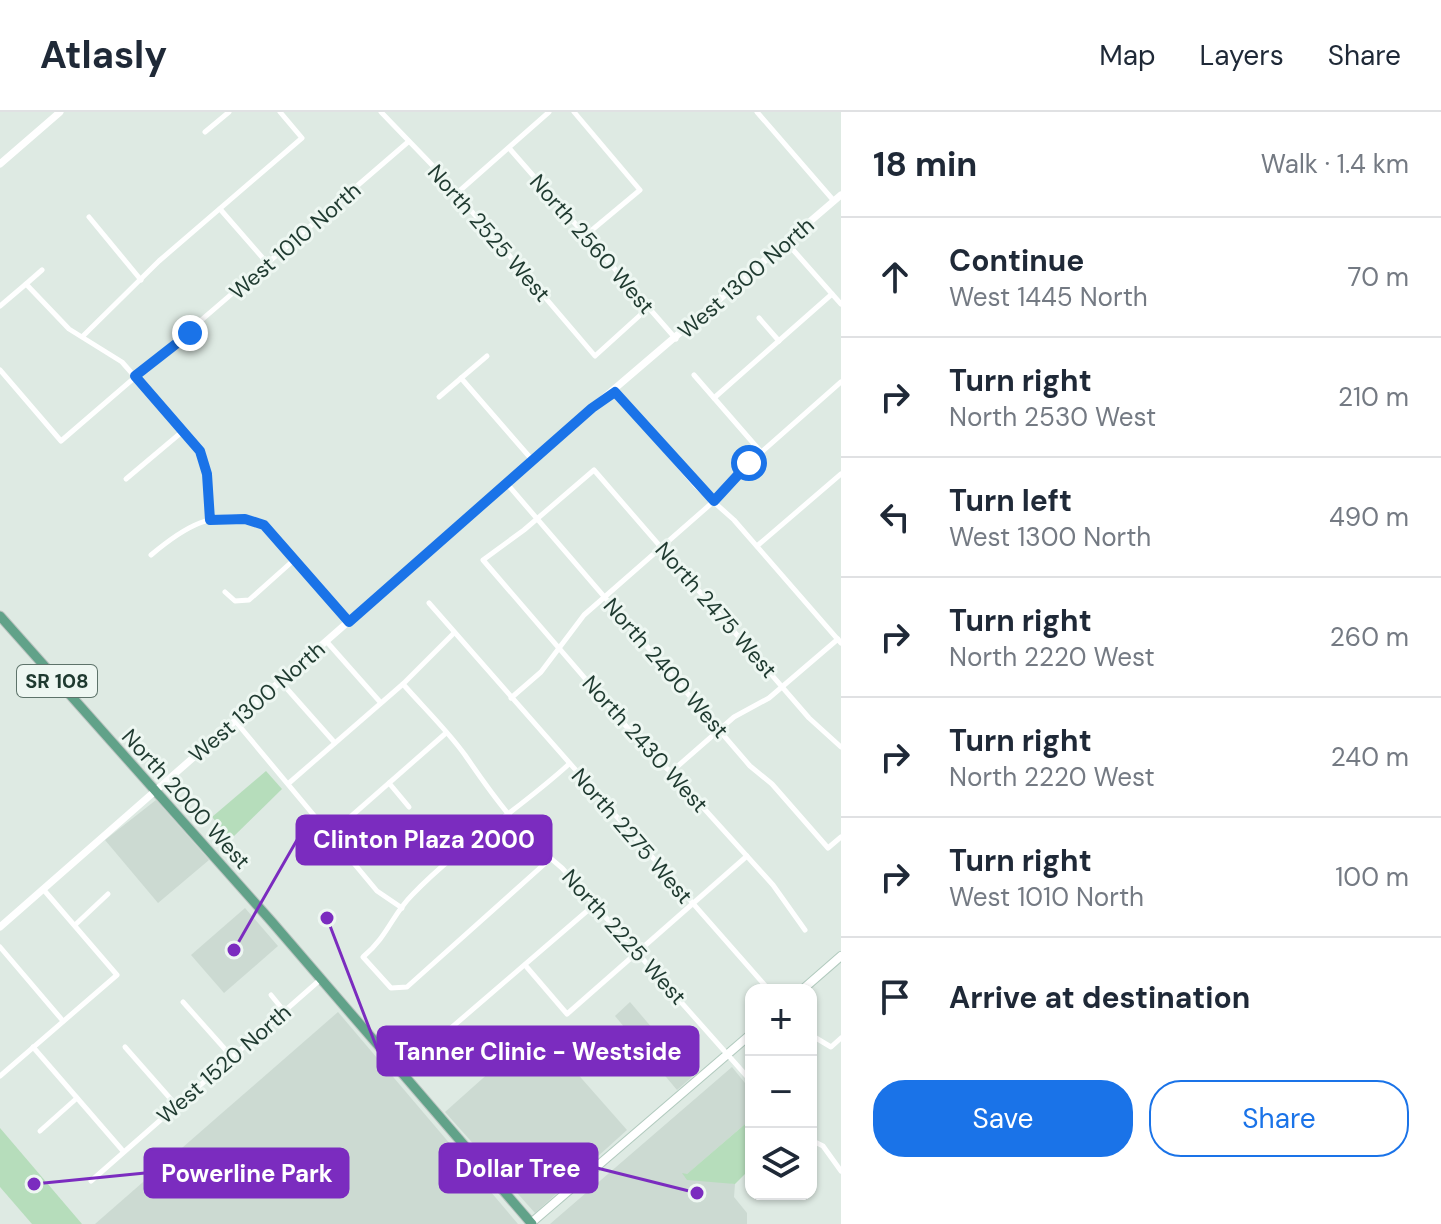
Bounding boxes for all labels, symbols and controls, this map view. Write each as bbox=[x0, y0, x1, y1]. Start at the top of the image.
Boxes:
text: Atlasly bbox=[40, 30, 167, 80]
text: Map bbox=[1099, 37, 1156, 74]
text: Layers bbox=[1200, 37, 1284, 74]
text: Share bbox=[1328, 37, 1401, 74]
text: 18 min bbox=[873, 142, 977, 187]
text: Walk · 1.4 km bbox=[1261, 147, 1409, 181]
street label: North 2525 West bbox=[421, 158, 557, 308]
street label: North 2560 West bbox=[523, 168, 661, 320]
street label: West 1010 North bbox=[223, 176, 367, 306]
street label: West 1300 North bbox=[672, 211, 820, 345]
text: Continue bbox=[949, 241, 1084, 280]
icon: ahead bbox=[873, 255, 917, 299]
text: 70 m bbox=[1348, 260, 1409, 294]
text: West 1445 North bbox=[949, 280, 1148, 314]
route end bbox=[172, 315, 208, 351]
text: Turn right bbox=[949, 361, 1092, 400]
icon: right bbox=[873, 375, 917, 419]
text: 210 m bbox=[1338, 380, 1409, 414]
text: North 2530 West bbox=[949, 400, 1156, 434]
route start bbox=[731, 445, 767, 481]
text: Turn left bbox=[949, 481, 1072, 520]
icon: left bbox=[873, 495, 917, 539]
text: 490 m bbox=[1329, 500, 1409, 534]
text: West 1300 North bbox=[949, 520, 1151, 554]
street label: North 2475 West bbox=[649, 536, 783, 684]
street label: North 2400 West bbox=[597, 592, 735, 744]
text: Turn right bbox=[949, 601, 1092, 640]
icon: right bbox=[873, 615, 917, 659]
text: 260 m bbox=[1330, 620, 1409, 654]
street label: West 1300 North bbox=[183, 635, 331, 769]
text: North 2220 West bbox=[949, 640, 1155, 674]
road number: SR 108 bbox=[17, 665, 97, 697]
street label: North 2430 West bbox=[576, 669, 714, 819]
text: Turn right bbox=[949, 721, 1092, 760]
street label: North 2000 West bbox=[115, 723, 257, 875]
icon: right bbox=[873, 735, 917, 779]
text: 240 m bbox=[1331, 740, 1409, 774]
text: North 2220 West bbox=[949, 760, 1155, 794]
street label: North 2275 West bbox=[565, 762, 699, 910]
callout: Clinton Plaza 2000 bbox=[297, 816, 551, 864]
text: Clinton Plaza 2000 bbox=[313, 824, 535, 855]
text: Turn right bbox=[949, 841, 1092, 880]
icon: right bbox=[873, 855, 917, 899]
text: 100 m bbox=[1335, 860, 1409, 894]
street label: North 2225 West bbox=[555, 863, 693, 1011]
text: West 1010 North bbox=[949, 880, 1144, 914]
icon: arrive bbox=[873, 975, 917, 1019]
text: Arrive at destination bbox=[949, 978, 1250, 1017]
map controls bbox=[745, 984, 817, 1200]
button: + bbox=[745, 984, 817, 1056]
street label: West 1520 North bbox=[151, 998, 297, 1130]
callout: Tanner Clinic - Westside bbox=[378, 1027, 698, 1075]
text: Tanner Clinic - Westside bbox=[394, 1036, 682, 1067]
button: − bbox=[745, 1056, 817, 1128]
button: Save bbox=[873, 1080, 1133, 1157]
button: Share bbox=[1149, 1080, 1409, 1157]
button: layers bbox=[745, 1128, 817, 1200]
callout: Dollar Tree bbox=[440, 1144, 597, 1192]
callout: Powerline Park bbox=[145, 1149, 348, 1197]
text: Dollar Tree bbox=[455, 1153, 581, 1184]
text: Powerline Park bbox=[161, 1158, 333, 1189]

